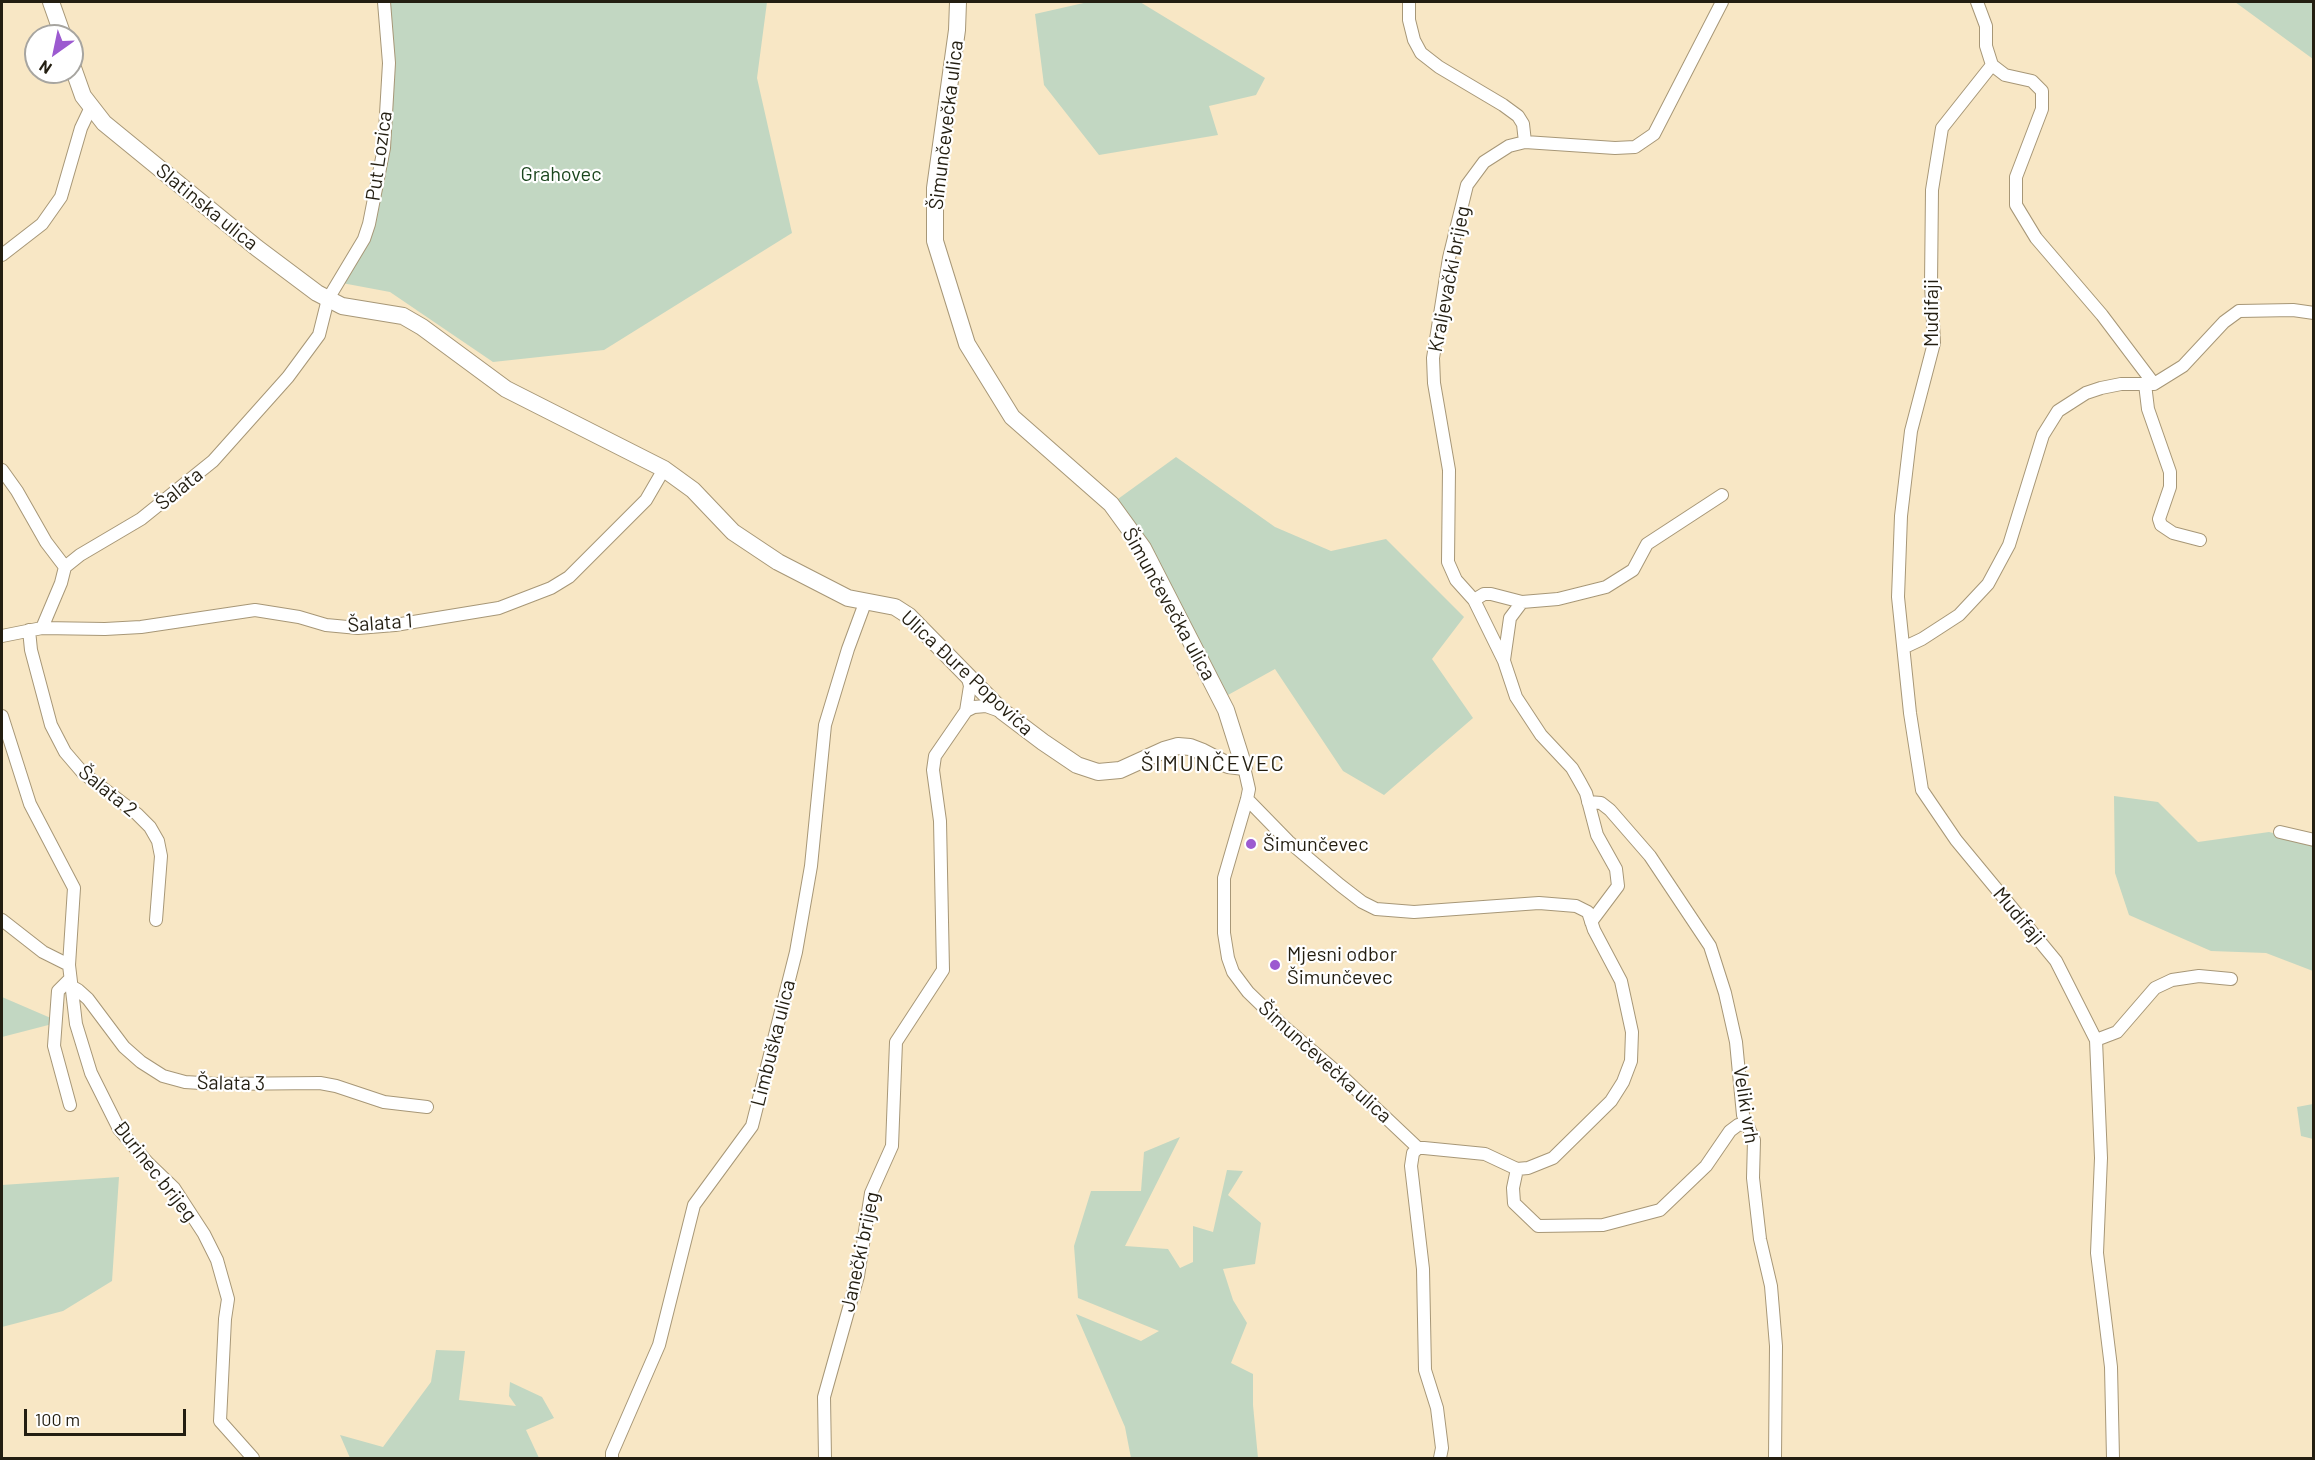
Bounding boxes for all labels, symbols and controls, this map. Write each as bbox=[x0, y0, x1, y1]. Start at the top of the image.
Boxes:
north arrow bbox=[24, 24, 84, 84]
street label: Šimunčevečka ulica bbox=[924, 39, 968, 211]
text: N bbox=[35, 57, 55, 79]
street label: Put Lozica bbox=[361, 109, 397, 203]
street label: Slatinska ulica bbox=[151, 159, 263, 255]
park label: Grahovec bbox=[520, 162, 602, 186]
street label: Kraljevački brijeg bbox=[1423, 204, 1475, 354]
street label: Mudifaji bbox=[1919, 279, 1943, 347]
street label: Šalata bbox=[150, 463, 208, 515]
street label: Šimunčevečka ulica bbox=[1117, 524, 1221, 684]
street label: Ulica Đure Popovića bbox=[896, 605, 1038, 741]
street label: Šalata 1 bbox=[347, 609, 413, 637]
district label: ŠIMUNČEVEC bbox=[1141, 751, 1285, 777]
street label: Šalata 2 bbox=[74, 760, 142, 822]
place label: Šimunčevec bbox=[1263, 832, 1369, 856]
marker: Šimunčevec bbox=[1244, 837, 1258, 851]
street label: Mudifaji bbox=[1988, 882, 2050, 950]
place label: Mjesni odbor Šimunčevec bbox=[1287, 942, 1397, 989]
marker: Mjesni odbor Šimunčevec bbox=[1268, 958, 1282, 972]
street label: Limbuška ulica bbox=[746, 977, 800, 1109]
street label: Šimunčevečka ulica bbox=[1254, 996, 1396, 1128]
street label: Veliki vrh bbox=[1728, 1065, 1764, 1145]
street label: Šalata 3 bbox=[197, 1070, 265, 1096]
street label: Đurinec brijeg bbox=[108, 1116, 202, 1226]
street label: Janečki brijeg bbox=[836, 1190, 884, 1314]
scale bar bbox=[27, 1397, 189, 1435]
text: 100 m bbox=[35, 1408, 80, 1430]

